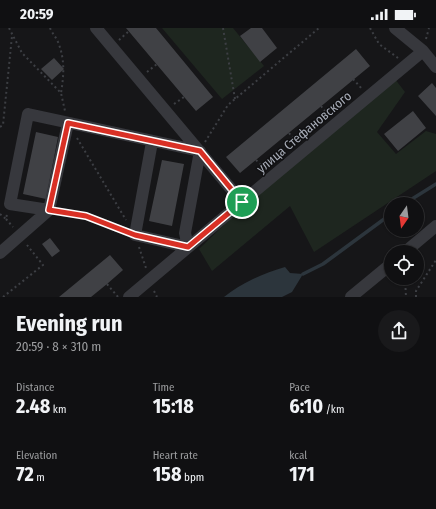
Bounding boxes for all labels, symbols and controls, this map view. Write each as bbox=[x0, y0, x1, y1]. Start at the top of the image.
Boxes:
text: 20:59 bbox=[20, 5, 54, 23]
street label: улица Стефановского bbox=[254, 88, 354, 176]
pin bbox=[225, 185, 259, 219]
icon: arrive bbox=[231, 191, 253, 213]
north arrow bbox=[384, 197, 424, 237]
map controls bbox=[384, 197, 424, 285]
button: locate bbox=[384, 245, 424, 285]
text: Evening run bbox=[16, 310, 123, 337]
button: share bbox=[378, 310, 420, 352]
text: 20:59 · 8 × 310 m bbox=[16, 339, 101, 354]
text: Distance bbox=[16, 381, 55, 394]
text: Time bbox=[153, 381, 174, 394]
text: Pace bbox=[289, 381, 310, 394]
text: 2.48 bbox=[16, 394, 50, 418]
text: 15:18 bbox=[153, 394, 194, 418]
text: 6:10 bbox=[289, 394, 323, 418]
text: km bbox=[50, 403, 66, 416]
text: /km bbox=[323, 403, 344, 416]
text: Elevation bbox=[16, 449, 57, 462]
text: Heart rate bbox=[153, 449, 198, 462]
text: kcal bbox=[289, 449, 307, 462]
text: 72 bbox=[16, 462, 34, 486]
text: 158 bbox=[153, 462, 182, 486]
text: 171 bbox=[289, 462, 315, 486]
text: m bbox=[34, 471, 45, 484]
text: bpm bbox=[182, 471, 204, 484]

